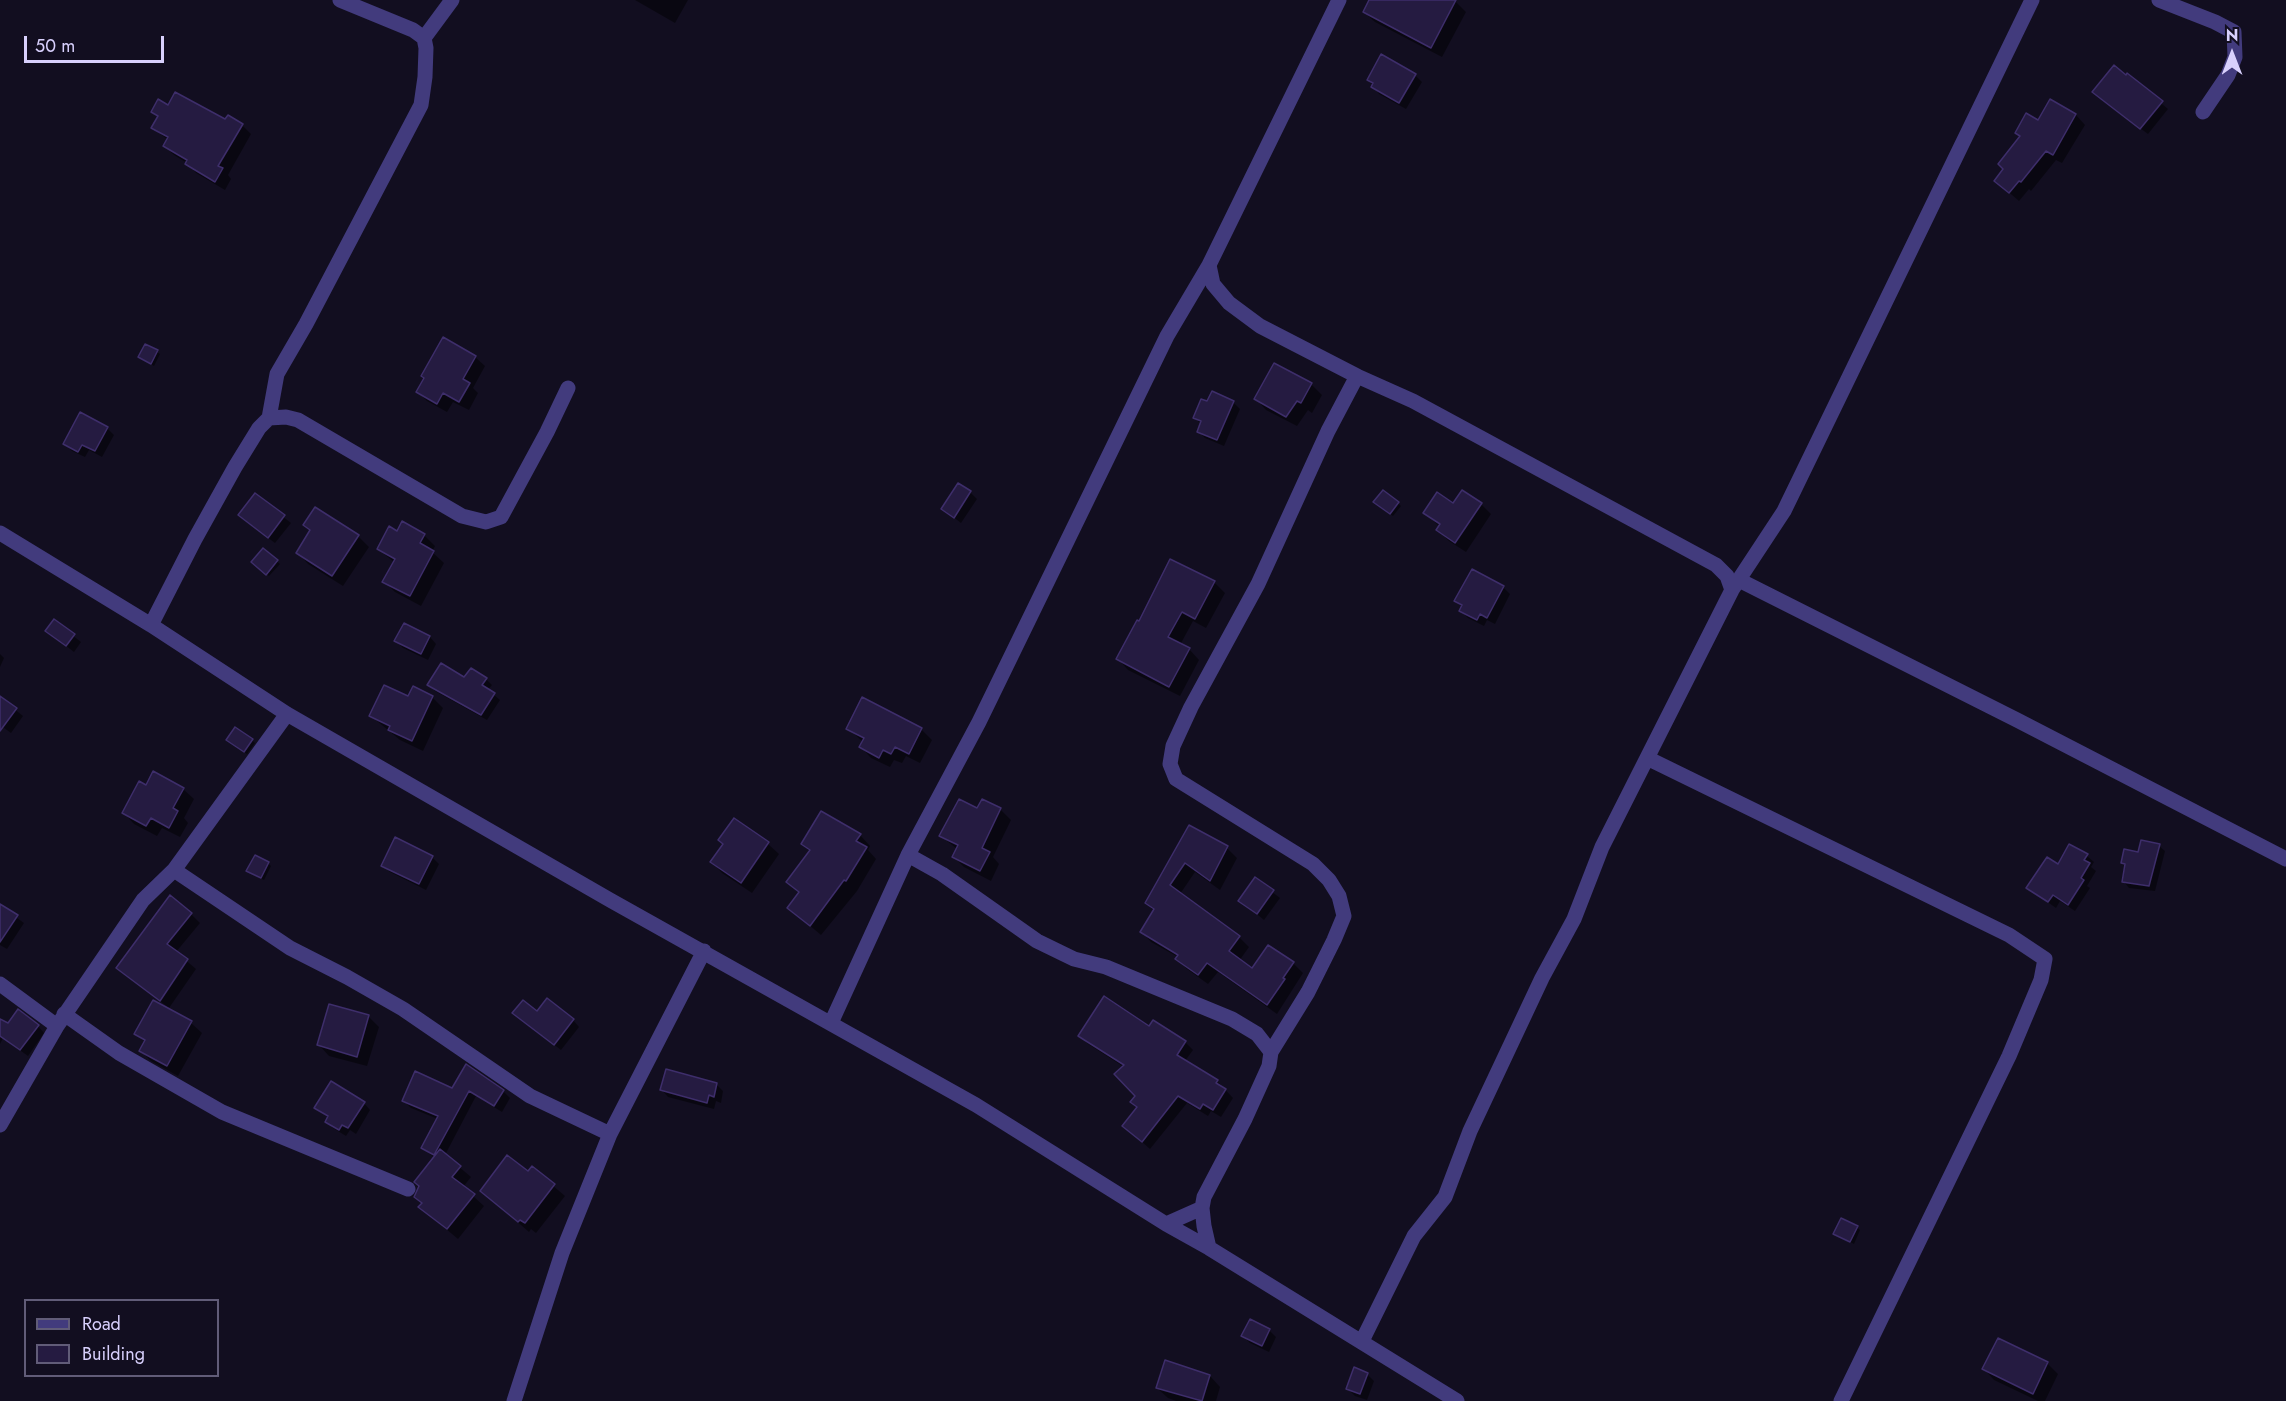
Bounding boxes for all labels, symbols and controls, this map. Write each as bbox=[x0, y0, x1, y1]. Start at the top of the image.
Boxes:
scale bar bbox=[27, 24, 166, 62]
north arrow bbox=[2202, 24, 2262, 84]
text: N bbox=[2226, 24, 2238, 47]
text: 50 m bbox=[35, 33, 75, 59]
legend bbox=[24, 1299, 219, 1377]
text: Road bbox=[82, 1311, 121, 1337]
text: Building bbox=[82, 1341, 145, 1367]

